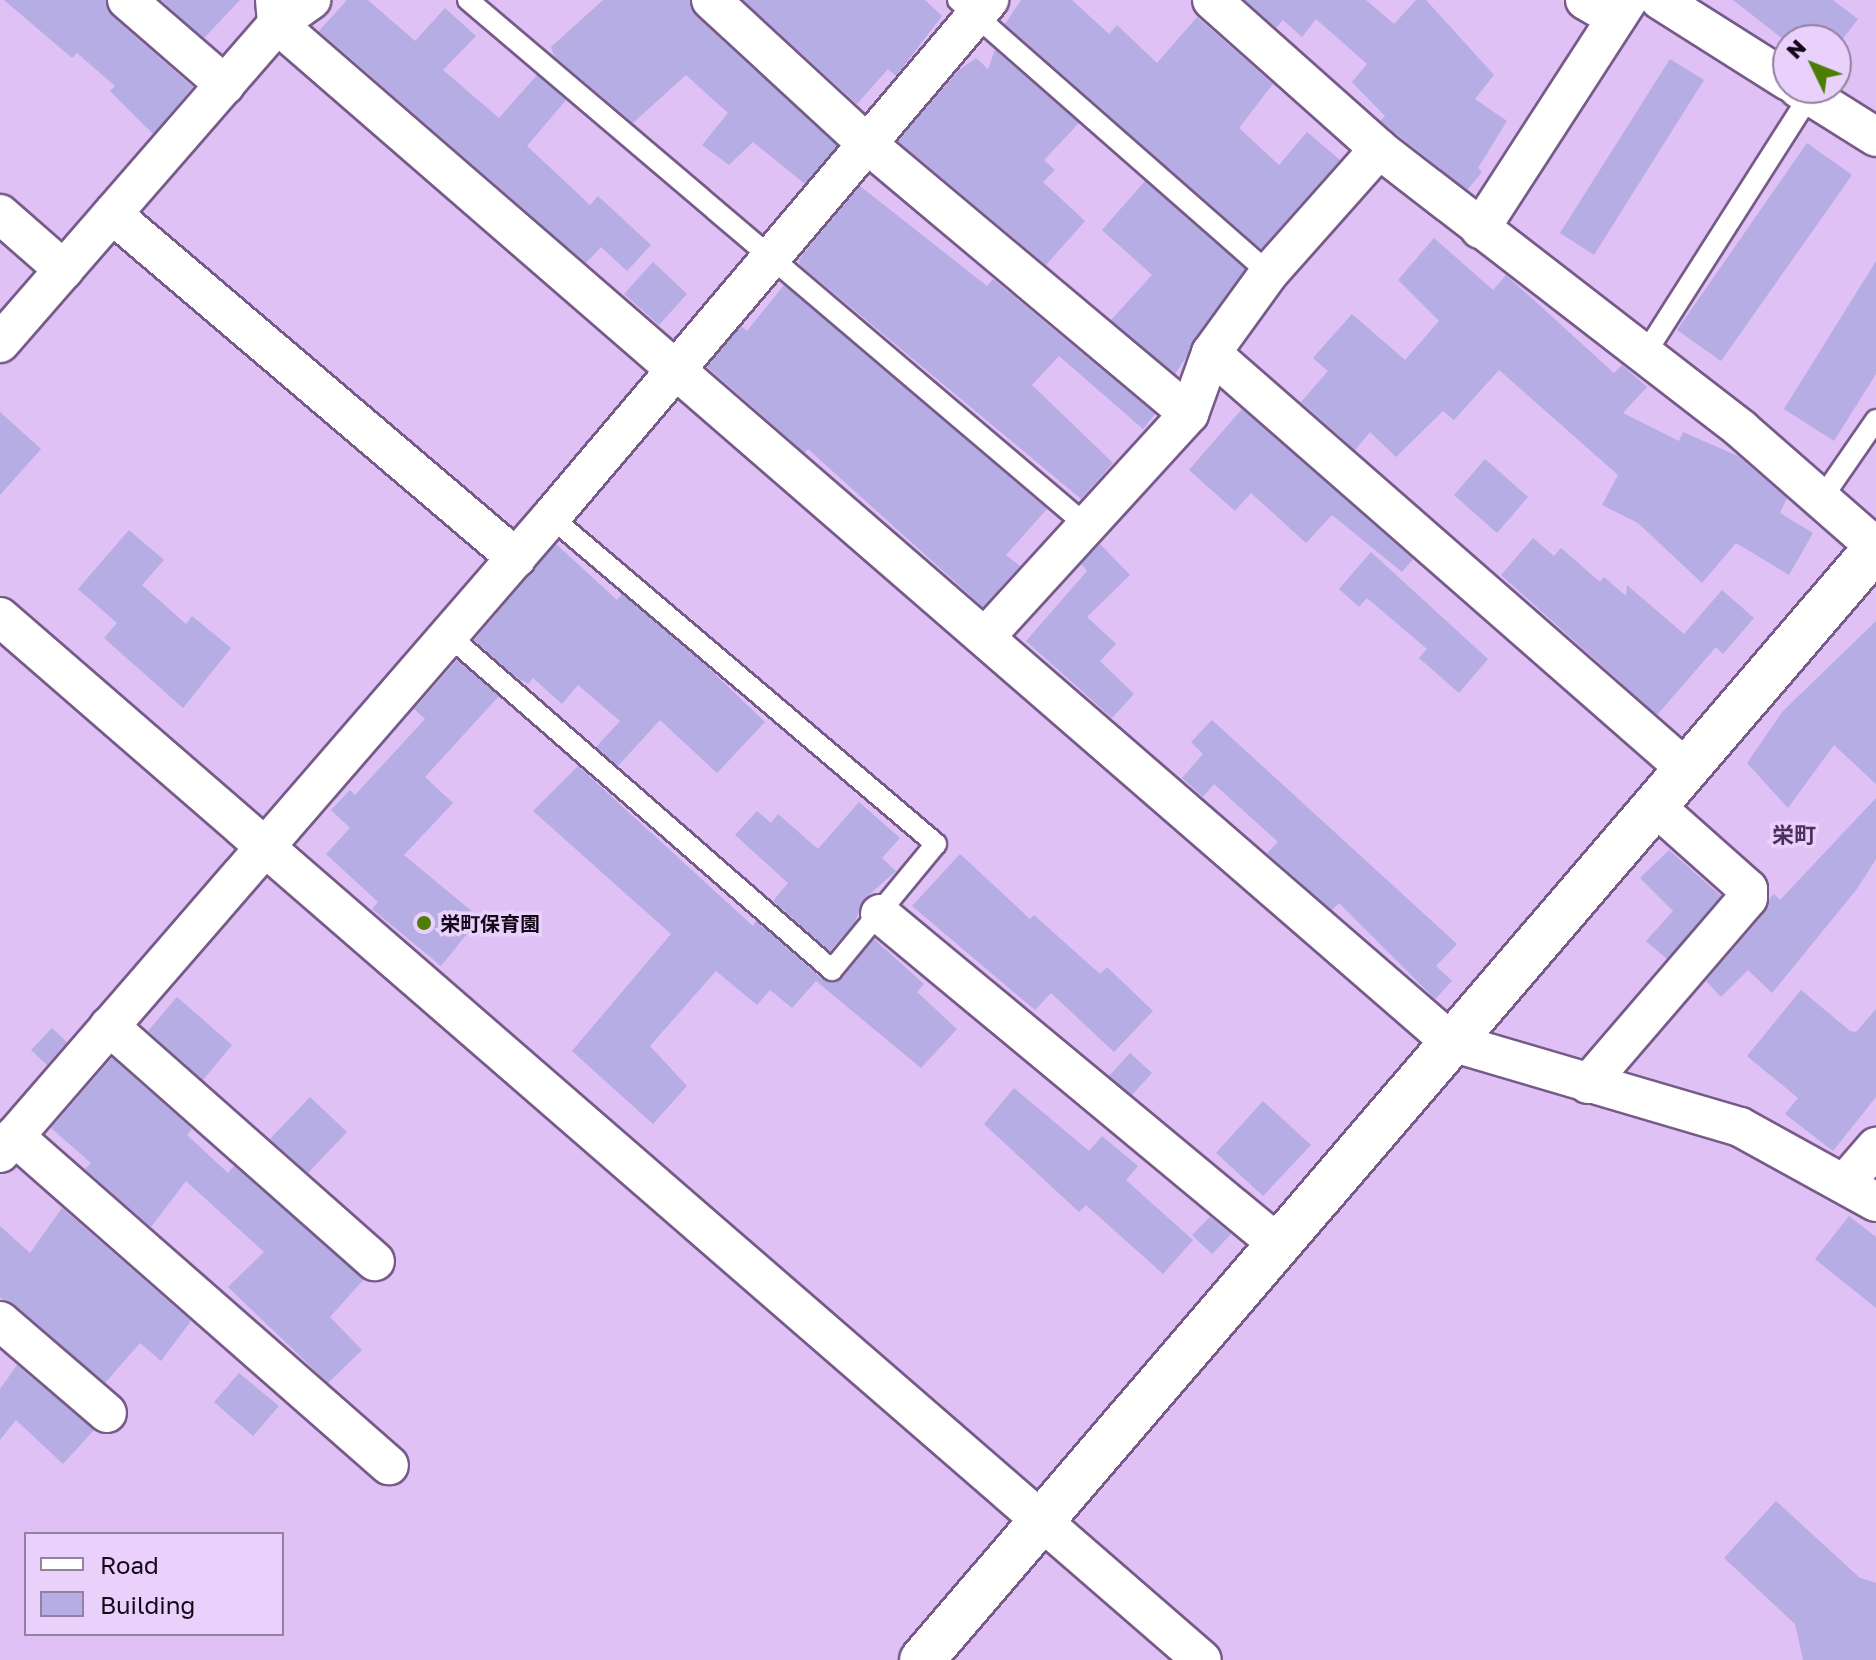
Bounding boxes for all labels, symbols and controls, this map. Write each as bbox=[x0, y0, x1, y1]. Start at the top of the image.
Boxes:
north arrow bbox=[1772, 24, 1852, 104]
text: N bbox=[1780, 33, 1811, 64]
district label: 栄町 bbox=[1772, 822, 1816, 848]
place label: 栄町保育園 bbox=[440, 911, 540, 935]
marker: 栄町保育園 bbox=[415, 914, 433, 932]
legend bbox=[24, 1532, 284, 1636]
text: Road bbox=[100, 1550, 159, 1579]
text: Building bbox=[100, 1590, 195, 1619]

